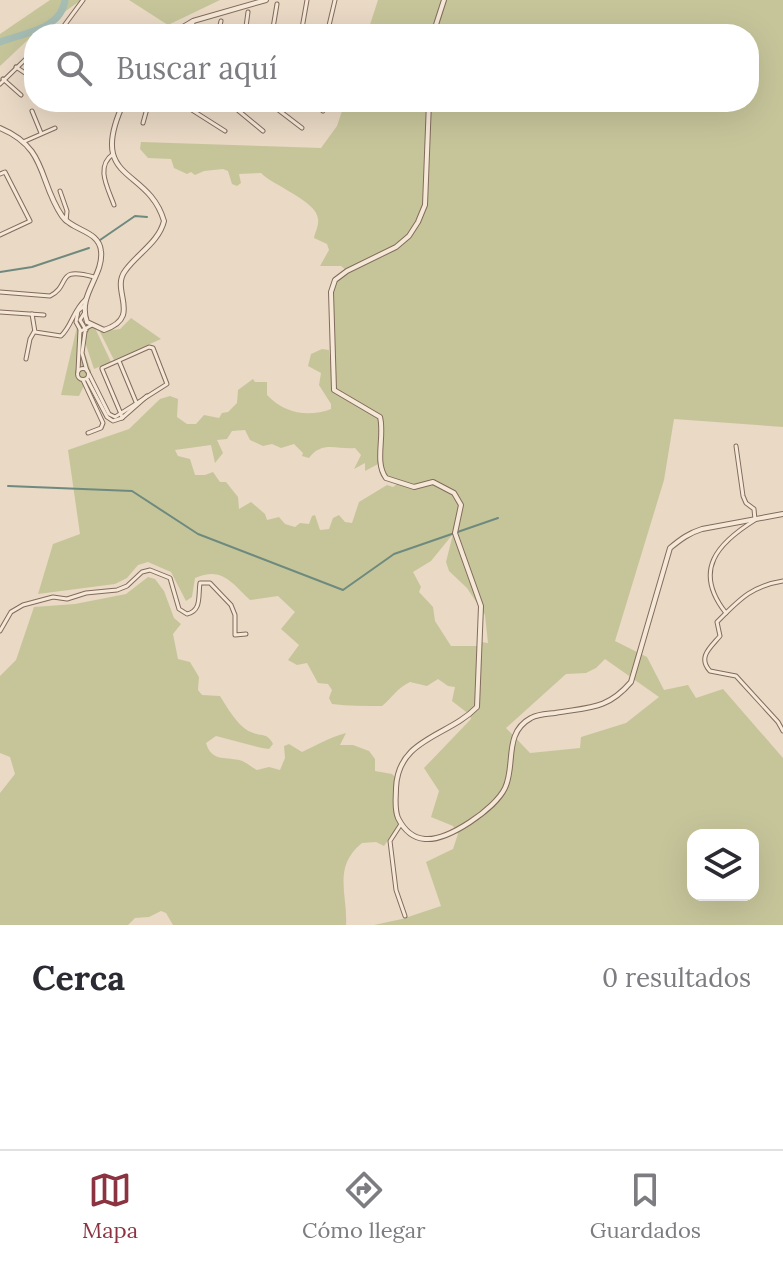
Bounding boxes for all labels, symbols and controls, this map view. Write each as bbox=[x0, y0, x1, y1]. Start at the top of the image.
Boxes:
search box bbox=[24, 24, 759, 112]
icon: search bbox=[52, 46, 96, 90]
text: Buscar aquí bbox=[116, 49, 277, 87]
map controls bbox=[687, 829, 759, 901]
button: layers bbox=[687, 829, 759, 901]
text: Cerca bbox=[32, 956, 125, 999]
text: 0 resultados bbox=[602, 961, 751, 994]
tab: Mapa bbox=[82, 1168, 138, 1244]
tab: Cómo llegar bbox=[302, 1168, 426, 1244]
tab: Guardados bbox=[590, 1168, 701, 1244]

